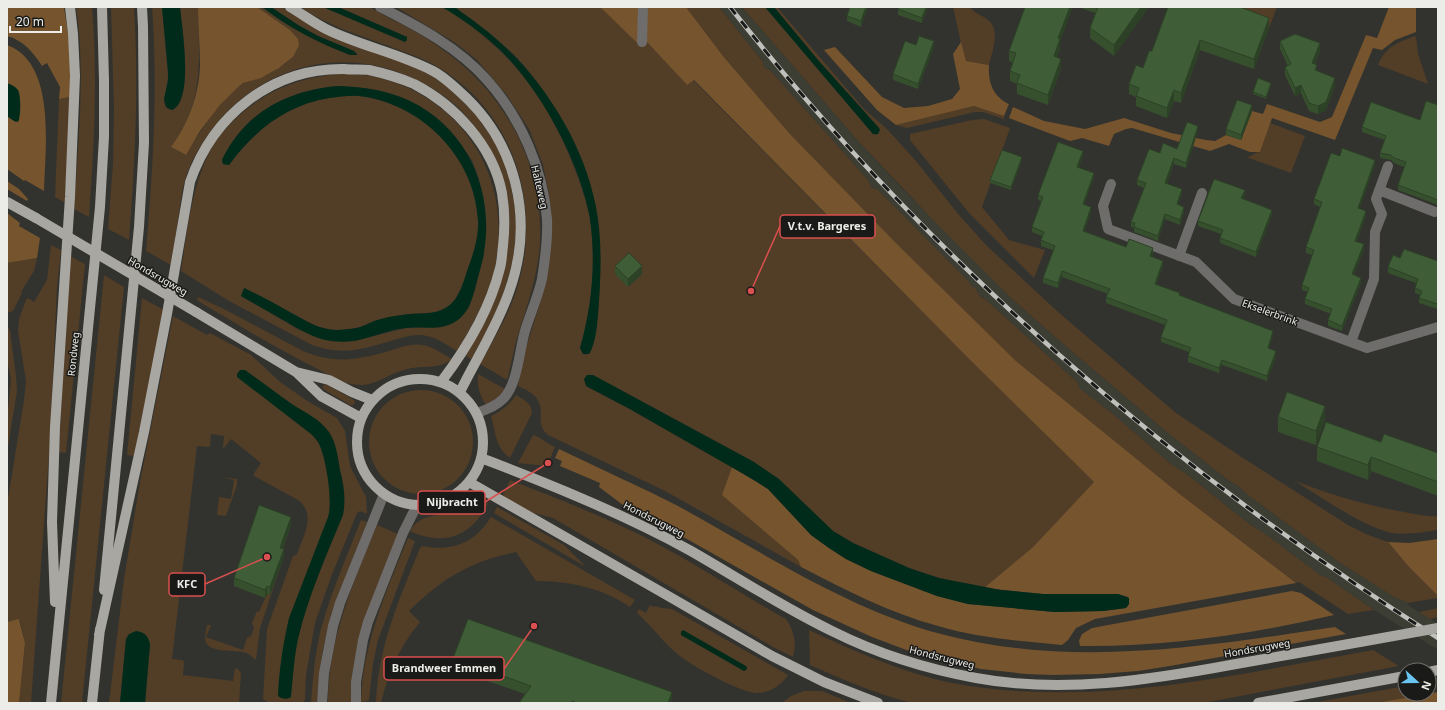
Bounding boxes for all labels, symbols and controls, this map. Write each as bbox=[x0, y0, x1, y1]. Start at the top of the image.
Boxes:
scale bar bbox=[10, 8, 61, 34]
text: 20 m bbox=[16, 13, 44, 30]
street label: Halteweg bbox=[528, 164, 552, 210]
callout: V.t.v. Bargeres bbox=[780, 215, 875, 238]
text: V.t.v. Bargeres bbox=[788, 218, 867, 233]
street label: Hondsrugweg bbox=[126, 253, 190, 299]
street label: Ekselerbrink bbox=[1240, 295, 1300, 329]
street label: Rondweg bbox=[64, 331, 82, 377]
callout: Nijbracht bbox=[418, 491, 485, 514]
text: Nijbracht bbox=[426, 494, 478, 509]
street label: Hondsrugweg bbox=[621, 498, 687, 540]
callout: KFC bbox=[169, 573, 205, 596]
text: KFC bbox=[177, 576, 197, 591]
street label: Hondsrugweg bbox=[1223, 635, 1291, 661]
street label: Hondsrugweg bbox=[908, 642, 976, 672]
callout: Brandweer Emmen bbox=[384, 657, 504, 680]
text: Brandweer Emmen bbox=[392, 660, 496, 675]
north arrow bbox=[1397, 662, 1437, 702]
text: N bbox=[1418, 679, 1435, 693]

